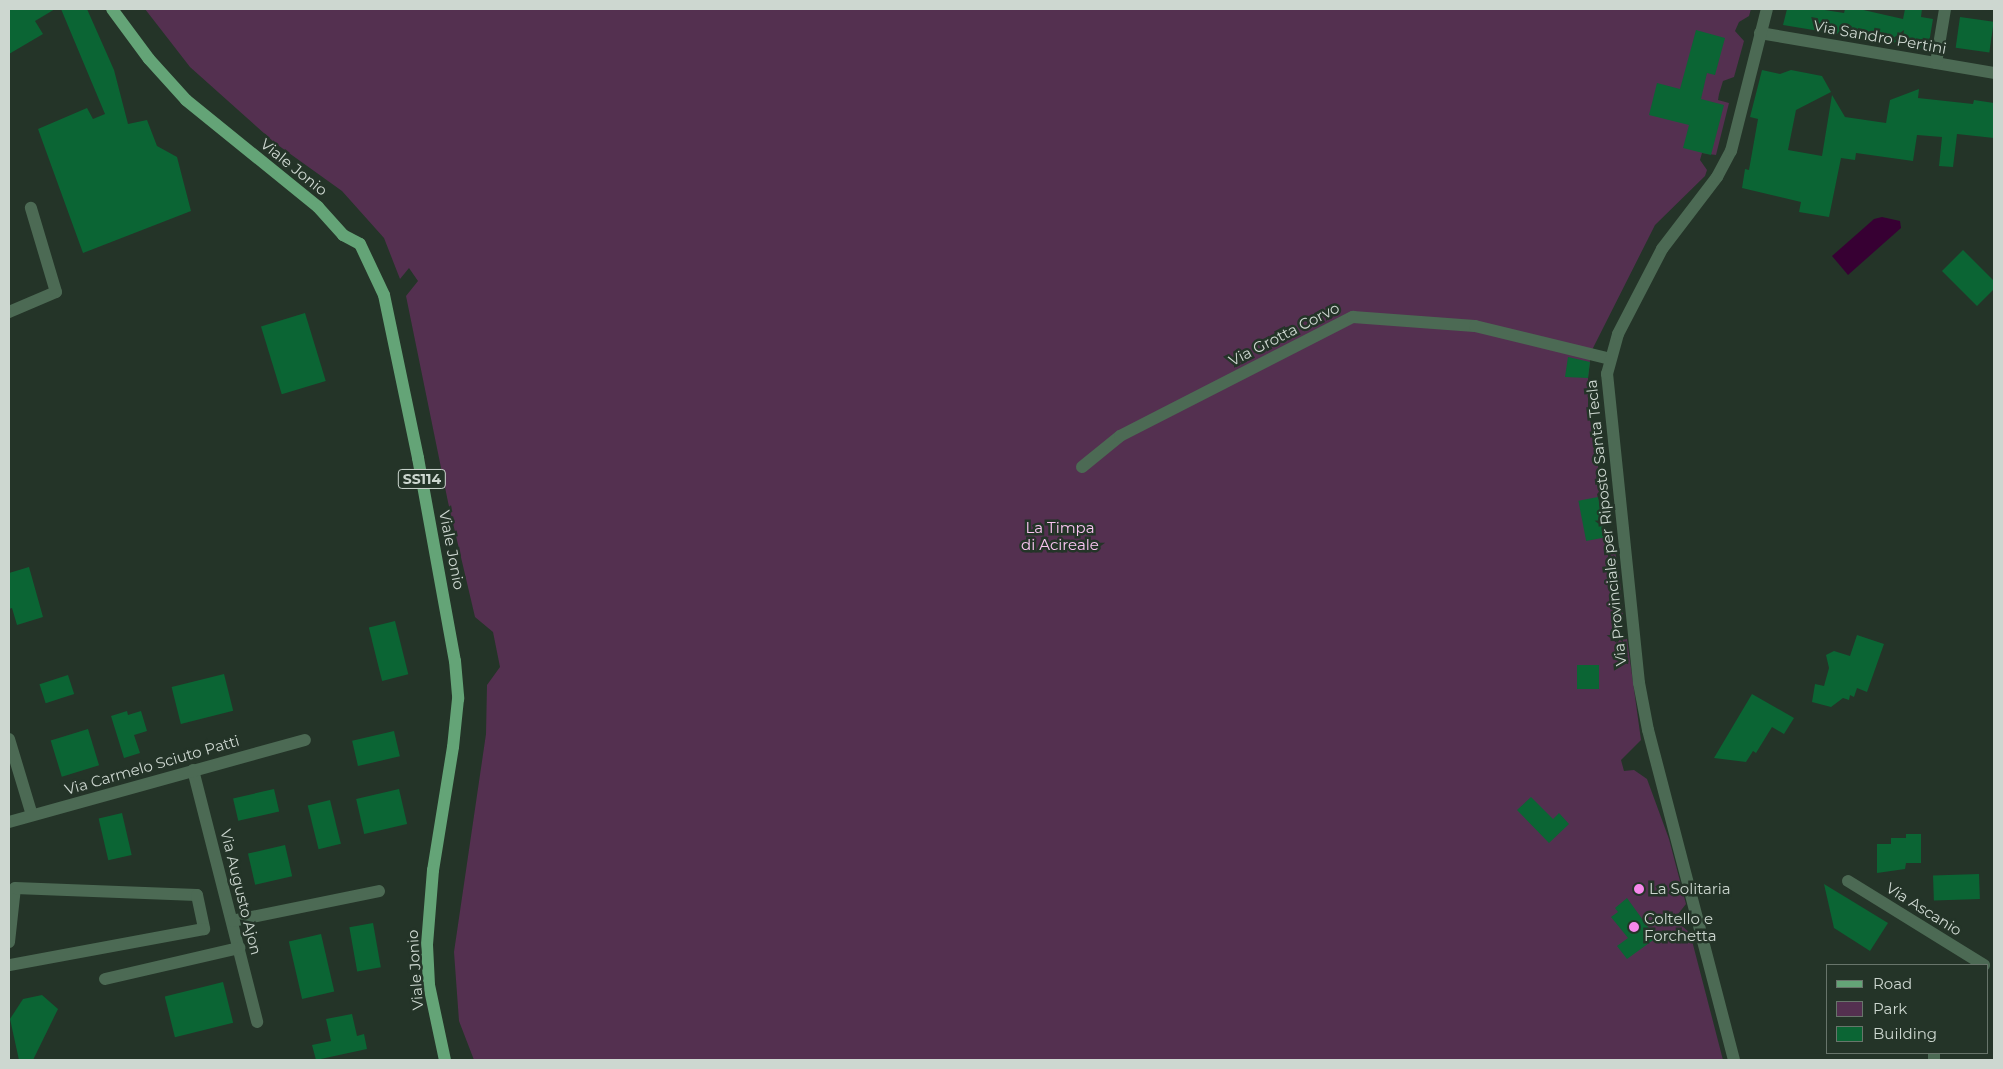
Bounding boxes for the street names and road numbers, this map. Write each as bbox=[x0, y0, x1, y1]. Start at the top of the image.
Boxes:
street label: Via Sandro Pertini bbox=[1812, 16, 1948, 58]
street label: Viale Jonio bbox=[257, 135, 331, 199]
street label: Via Grotta Corvo bbox=[1226, 298, 1342, 370]
street label: Via Provinciale per Riposto Santa Tecla bbox=[1582, 379, 1630, 667]
road number: SS114 bbox=[397, 468, 447, 490]
street label: Viale Jonio bbox=[435, 509, 469, 591]
street label: Via Carmelo Sciuto Patti bbox=[63, 731, 241, 799]
street label: Via Augusto Ajon bbox=[217, 827, 265, 957]
street label: Via Ascanio bbox=[1883, 879, 1965, 939]
street label: Viale Jonio bbox=[403, 929, 427, 1011]

